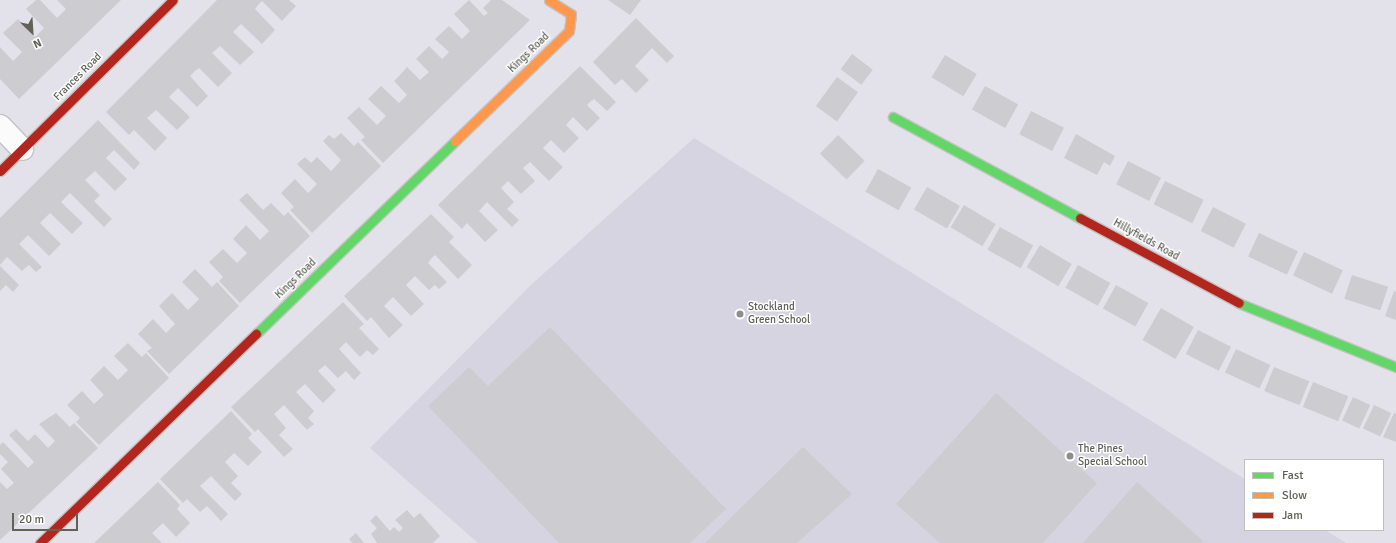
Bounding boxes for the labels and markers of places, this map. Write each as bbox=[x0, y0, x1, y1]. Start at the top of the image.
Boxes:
place label: Stockland Green School bbox=[748, 301, 810, 327]
marker: Stockland Green School bbox=[735, 309, 745, 319]
place label: The Pines Special School bbox=[1078, 443, 1147, 469]
marker: The Pines Special School bbox=[1065, 451, 1075, 461]

